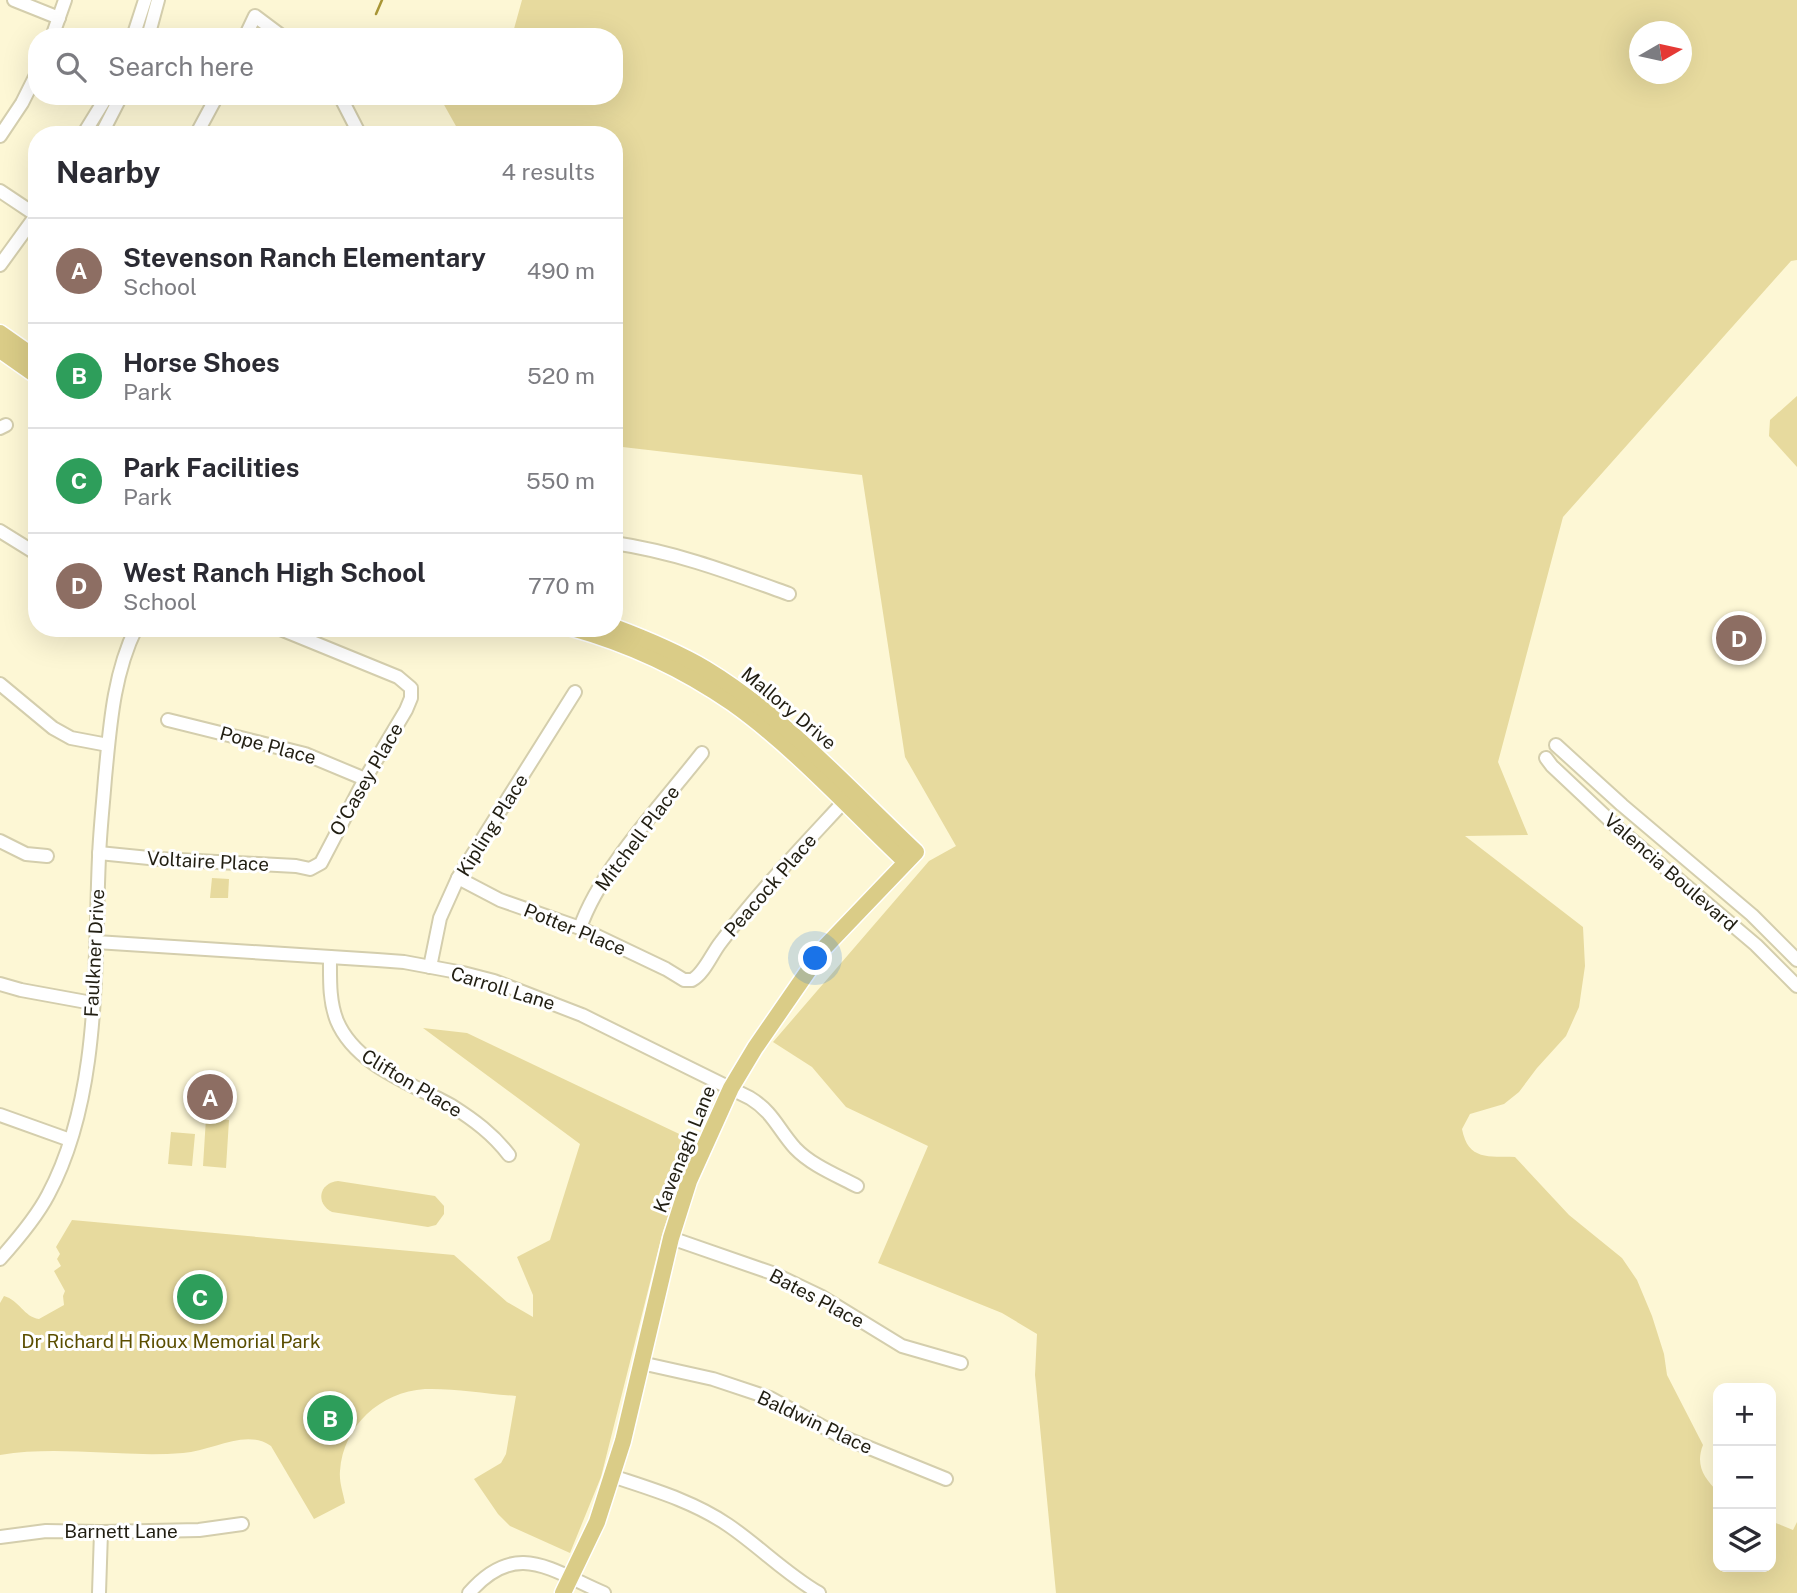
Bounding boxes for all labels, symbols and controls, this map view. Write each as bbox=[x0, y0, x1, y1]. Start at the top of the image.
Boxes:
north arrow bbox=[1629, 21, 1692, 84]
search box bbox=[28, 28, 623, 105]
icon: search bbox=[52, 48, 90, 86]
text: Search here bbox=[108, 51, 254, 82]
text: Nearby bbox=[56, 154, 160, 190]
text: 4 results bbox=[501, 158, 595, 185]
text: Stevenson Ranch Elementary bbox=[123, 242, 486, 273]
text: A bbox=[71, 257, 87, 284]
text: 490 m bbox=[527, 257, 595, 284]
text: School bbox=[123, 273, 197, 300]
text: Horse Shoes bbox=[123, 347, 280, 378]
text: B bbox=[71, 362, 87, 389]
text: 520 m bbox=[527, 362, 595, 389]
text: Park bbox=[123, 378, 172, 405]
text: Park Facilities bbox=[123, 452, 299, 483]
text: C bbox=[71, 467, 87, 494]
text: 550 m bbox=[526, 467, 595, 494]
text: Park bbox=[123, 483, 172, 510]
text: West Ranch High School bbox=[123, 557, 426, 588]
text: D bbox=[71, 572, 87, 599]
text: 770 m bbox=[528, 572, 595, 599]
text: School bbox=[123, 588, 197, 615]
pin: D bbox=[1716, 612, 1762, 664]
street label: Mallory Drive bbox=[737, 662, 841, 754]
street label: O'Casey Place bbox=[325, 719, 407, 839]
street label: Pope Place bbox=[218, 722, 318, 768]
street label: Kipling Place bbox=[452, 770, 532, 880]
street label: Mitchell Place bbox=[590, 781, 684, 895]
street label: Valencia Boulevard bbox=[1600, 808, 1742, 936]
street label: Peacock Place bbox=[719, 829, 821, 941]
street label: Voltaire Place bbox=[146, 847, 270, 875]
street label: Faulkner Drive bbox=[80, 888, 108, 1018]
street label: Potter Place bbox=[521, 899, 629, 959]
your location bbox=[798, 941, 832, 975]
street label: Carroll Lane bbox=[448, 962, 558, 1014]
street label: Clifton Place bbox=[358, 1044, 466, 1122]
pin: A bbox=[187, 1071, 233, 1123]
street label: Kavenagh Lane bbox=[649, 1082, 719, 1216]
street label: Bates Place bbox=[766, 1264, 868, 1332]
pin: C bbox=[177, 1271, 223, 1323]
park label: Dr Richard H Rioux Memorial Park bbox=[21, 1330, 321, 1352]
map controls bbox=[1713, 1383, 1776, 1572]
button: + bbox=[1713, 1383, 1776, 1446]
street label: Baldwin Place bbox=[754, 1386, 876, 1458]
pin: B bbox=[307, 1392, 353, 1444]
button: − bbox=[1713, 1446, 1776, 1509]
button: layers bbox=[1713, 1509, 1776, 1572]
street label: Barnett Lane bbox=[64, 1520, 178, 1542]

